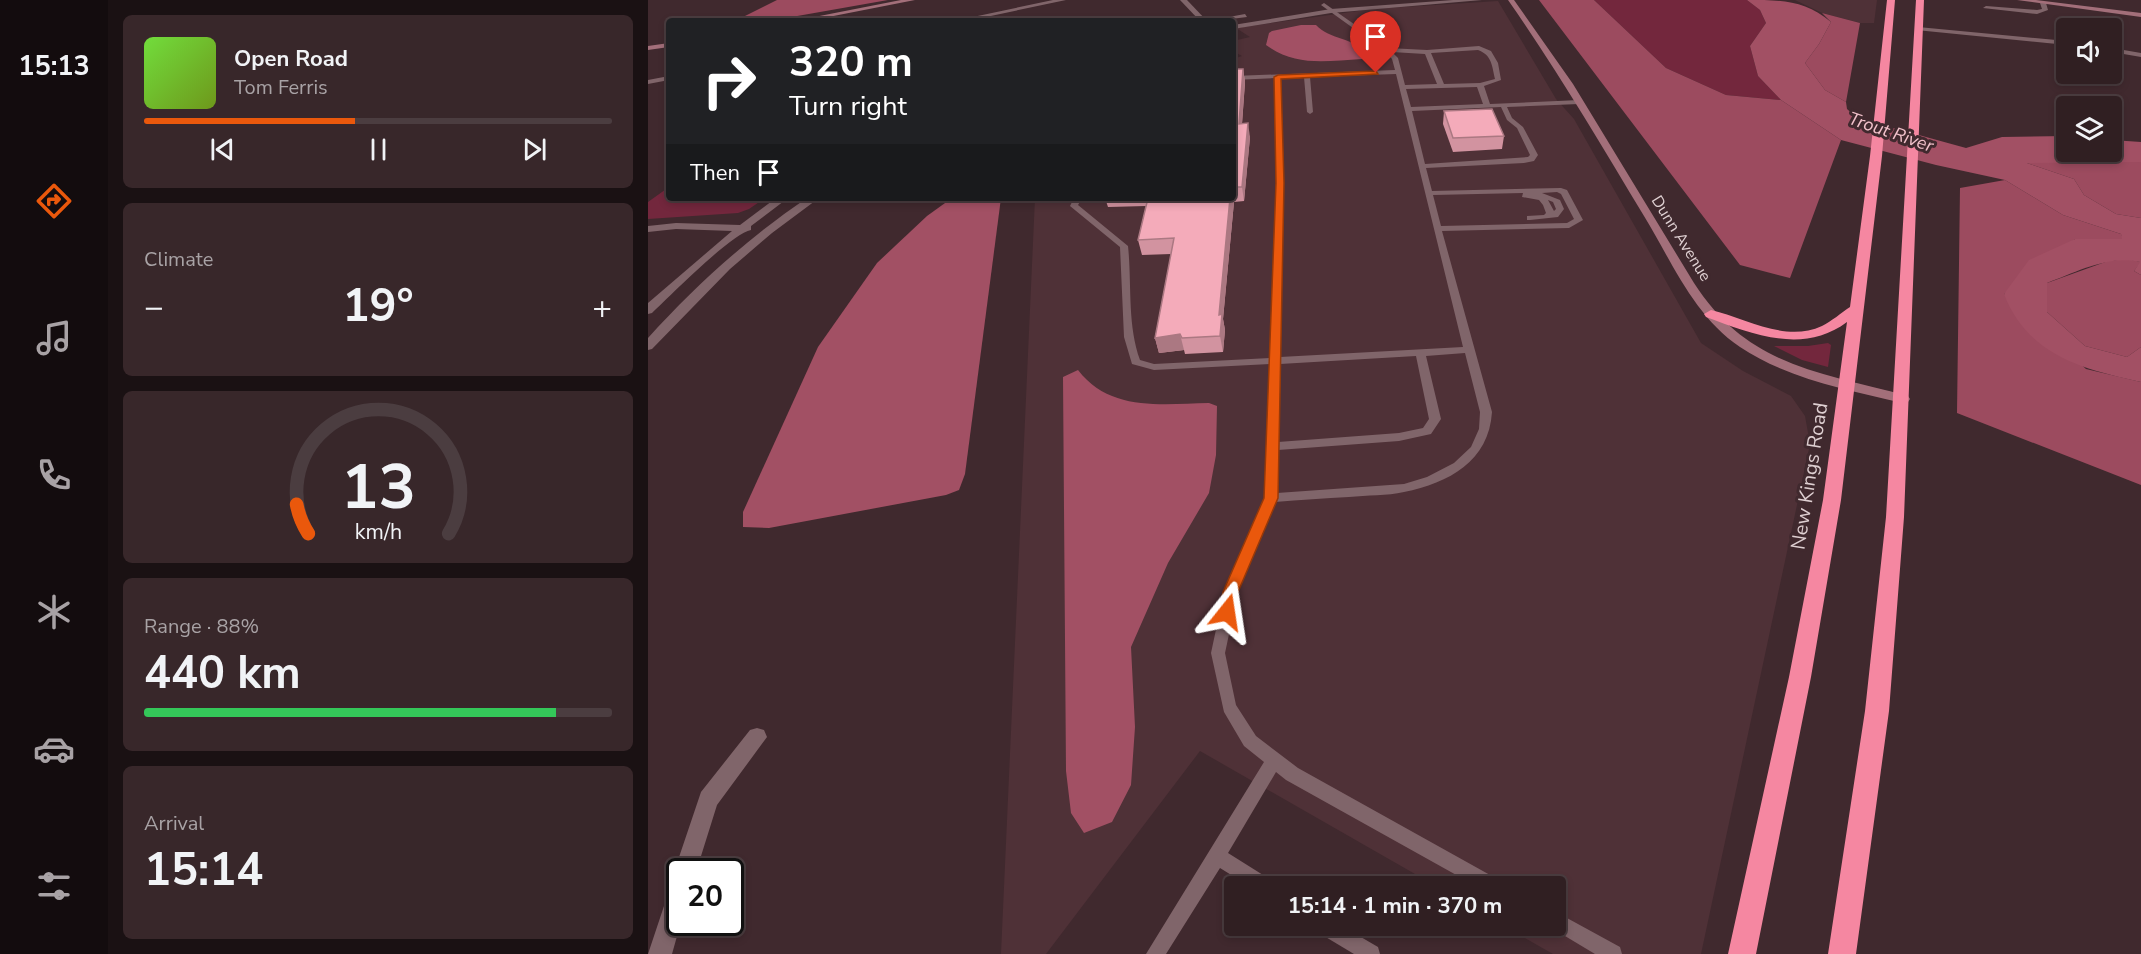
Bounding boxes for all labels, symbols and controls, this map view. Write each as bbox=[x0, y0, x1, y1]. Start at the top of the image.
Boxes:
pin bbox=[1350, 11, 1401, 73]
map controls bbox=[2056, 18, 2122, 162]
button: sound bbox=[2056, 18, 2122, 84]
icon: arrive bbox=[1359, 20, 1392, 53]
text: 320 m bbox=[789, 34, 913, 91]
icon: right bbox=[690, 42, 768, 120]
text: Open Road bbox=[234, 44, 348, 74]
text: 15:13 bbox=[18, 48, 90, 85]
text: Tom Ferris bbox=[234, 74, 328, 101]
text: Turn right bbox=[789, 88, 907, 125]
button: layers bbox=[2056, 96, 2122, 162]
water label: Trout River bbox=[1845, 106, 1937, 158]
icon: previous bbox=[206, 133, 239, 166]
icon: pause bbox=[362, 133, 395, 166]
icon: next bbox=[518, 133, 551, 166]
icon: arrive bbox=[752, 156, 785, 189]
text: Then bbox=[690, 158, 740, 188]
icon: directions bbox=[33, 180, 75, 222]
street label: Dunn Avenue bbox=[1646, 191, 1716, 286]
text: Climate bbox=[144, 246, 213, 273]
text: 19° bbox=[342, 276, 414, 337]
text: − bbox=[144, 285, 164, 330]
text: + bbox=[592, 285, 612, 330]
icon: music bbox=[33, 317, 75, 359]
street label: New Kings Road bbox=[1785, 400, 1834, 552]
text: 13 bbox=[341, 445, 415, 530]
icon: phone bbox=[33, 454, 75, 496]
text: km/h bbox=[354, 517, 402, 547]
position arrow bbox=[1195, 580, 1259, 644]
icon: climate bbox=[33, 591, 75, 633]
text: Range · 88% bbox=[144, 613, 259, 640]
text: 440 km bbox=[144, 643, 301, 704]
icon: car bbox=[33, 728, 75, 770]
text: Arrival bbox=[144, 810, 204, 837]
text: 15:14 bbox=[144, 840, 263, 901]
speed limit sign: 20 bbox=[666, 858, 744, 936]
icon: filters bbox=[33, 865, 75, 907]
text: 15:14 · 1 min · 370 m bbox=[1288, 891, 1502, 921]

